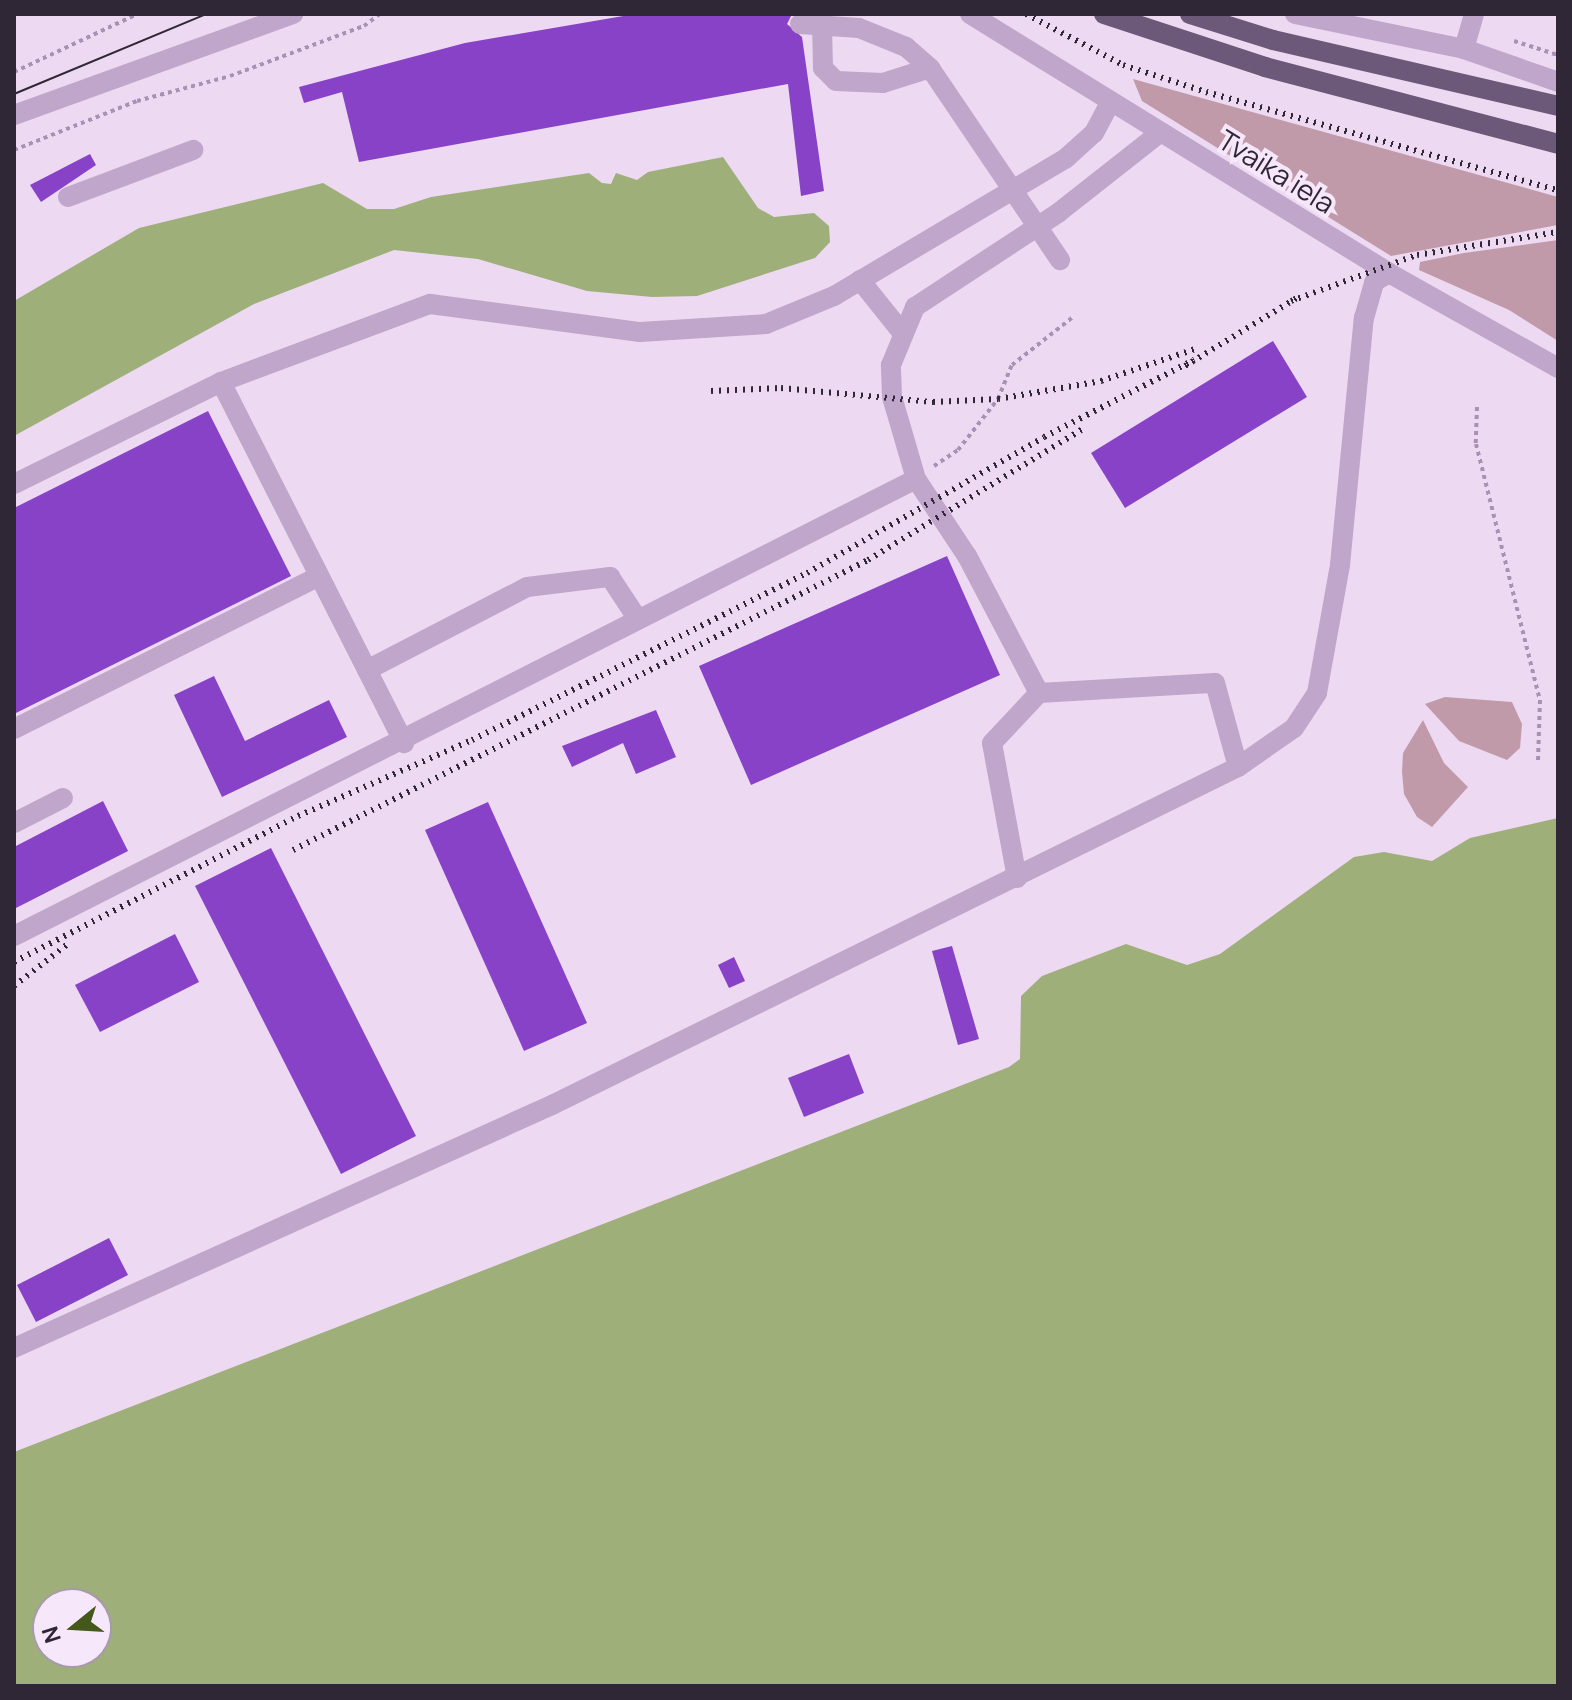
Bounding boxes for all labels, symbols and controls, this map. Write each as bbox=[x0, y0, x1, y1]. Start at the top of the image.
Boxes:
street label: Tvaika iela bbox=[1213, 122, 1341, 220]
north arrow bbox=[32, 1588, 112, 1668]
text: N bbox=[34, 1623, 68, 1647]

